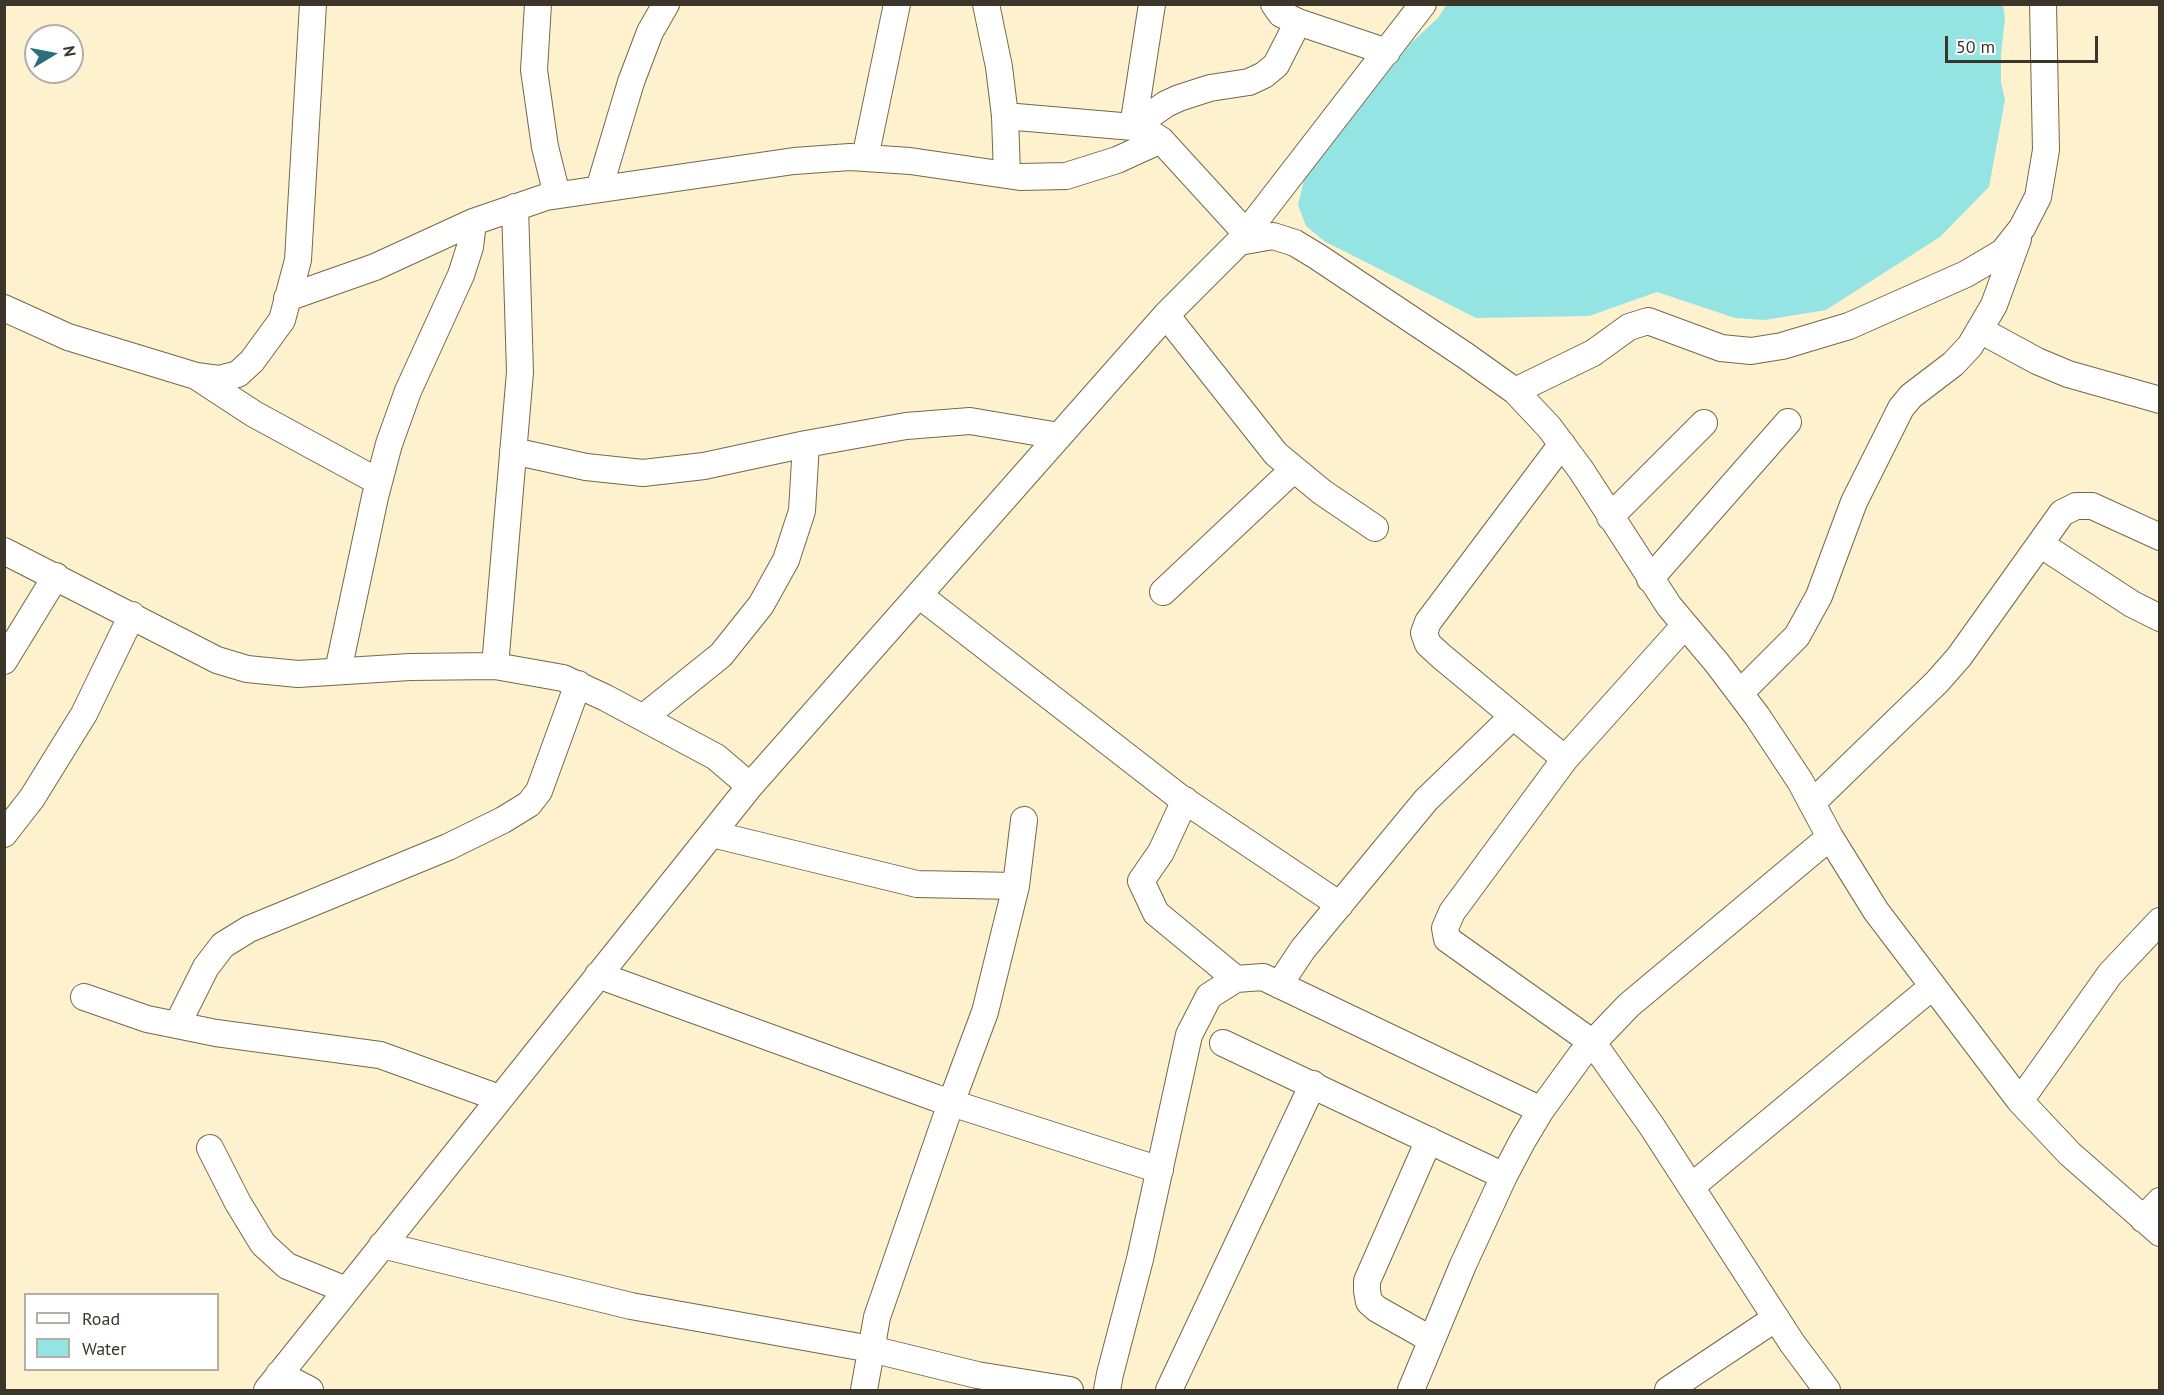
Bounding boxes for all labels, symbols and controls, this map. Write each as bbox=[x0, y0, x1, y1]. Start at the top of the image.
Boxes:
north arrow bbox=[24, 24, 84, 84]
scale bar bbox=[1948, 24, 2101, 62]
text: 50 m bbox=[1956, 35, 1995, 58]
text: N bbox=[59, 44, 81, 58]
legend bbox=[24, 1293, 219, 1371]
text: Road bbox=[82, 1307, 120, 1330]
text: Water bbox=[82, 1337, 126, 1360]

